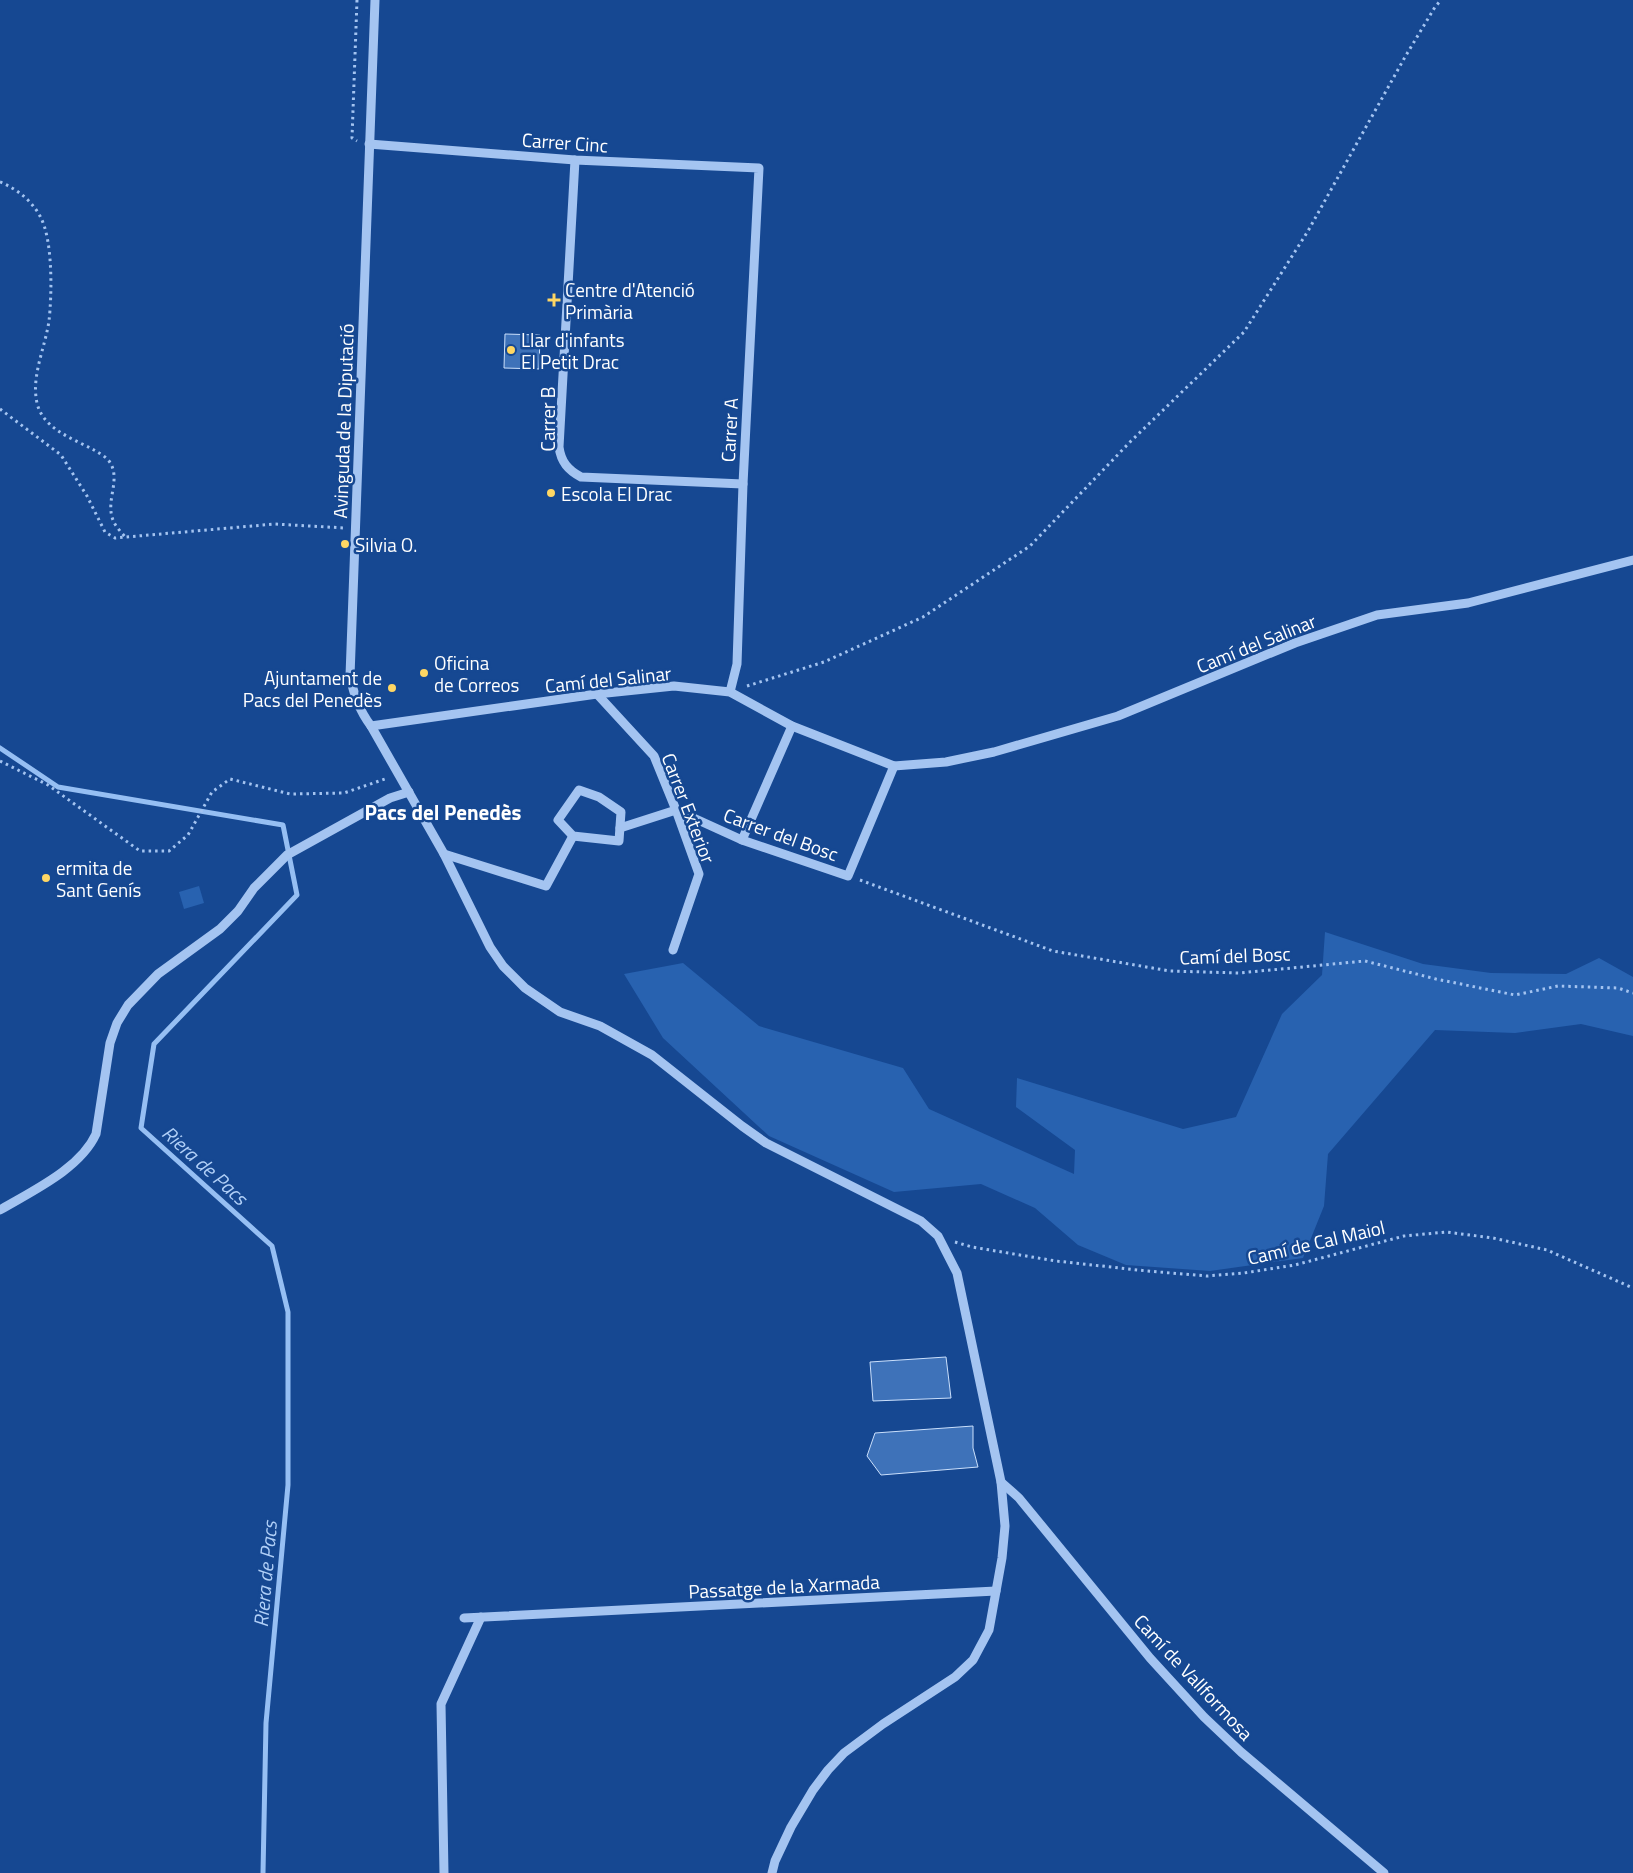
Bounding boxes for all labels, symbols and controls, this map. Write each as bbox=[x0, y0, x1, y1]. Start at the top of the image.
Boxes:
street label: Carrer Cinc bbox=[521, 125, 609, 159]
place label: Centre d'Atenció Primària bbox=[565, 275, 695, 326]
marker: Centre d'Atenció Primària bbox=[547, 293, 561, 307]
street label: Avinguda de la Diputació bbox=[325, 323, 361, 519]
place label: Llar d'infants El Petit Drac bbox=[521, 325, 625, 376]
marker: Llar d'infants El Petit Drac bbox=[505, 344, 517, 356]
street label: Carrer B bbox=[533, 387, 562, 451]
street label: Carrer A bbox=[713, 397, 745, 463]
place label: Escola El Drac bbox=[561, 479, 672, 508]
marker: Escola El Drac bbox=[545, 487, 557, 499]
place label: Silvia O. bbox=[355, 530, 417, 559]
marker: Silvia O. bbox=[339, 538, 351, 550]
street label: Camí del Salinar bbox=[1192, 606, 1321, 680]
place label: Oficina de Correos bbox=[434, 648, 520, 699]
street label: Camí del Salinar bbox=[543, 658, 673, 700]
place label: Ajuntament de Pacs del Penedès bbox=[243, 663, 382, 714]
marker: Oficina de Correos bbox=[418, 667, 430, 679]
marker: Ajuntament de Pacs del Penedès bbox=[386, 682, 398, 694]
street label: Carrer Exterior bbox=[655, 749, 723, 868]
district label: Pacs del Penedès bbox=[365, 796, 522, 828]
street label: Carrer del Bosc bbox=[720, 800, 842, 868]
place label: ermita de Sant Genís bbox=[56, 853, 141, 904]
marker: ermita de Sant Genís bbox=[40, 872, 52, 884]
street label: Camí del Bosc bbox=[1179, 939, 1291, 971]
water label: Riera de Pacs bbox=[155, 1118, 256, 1213]
street label: Camí de Cal Maiol bbox=[1244, 1212, 1388, 1272]
water label: Riera de Pacs bbox=[245, 1518, 285, 1628]
street label: Passatge de la Xarmada bbox=[688, 1566, 881, 1605]
street label: Camí de Vallformosa bbox=[1128, 1607, 1261, 1747]

